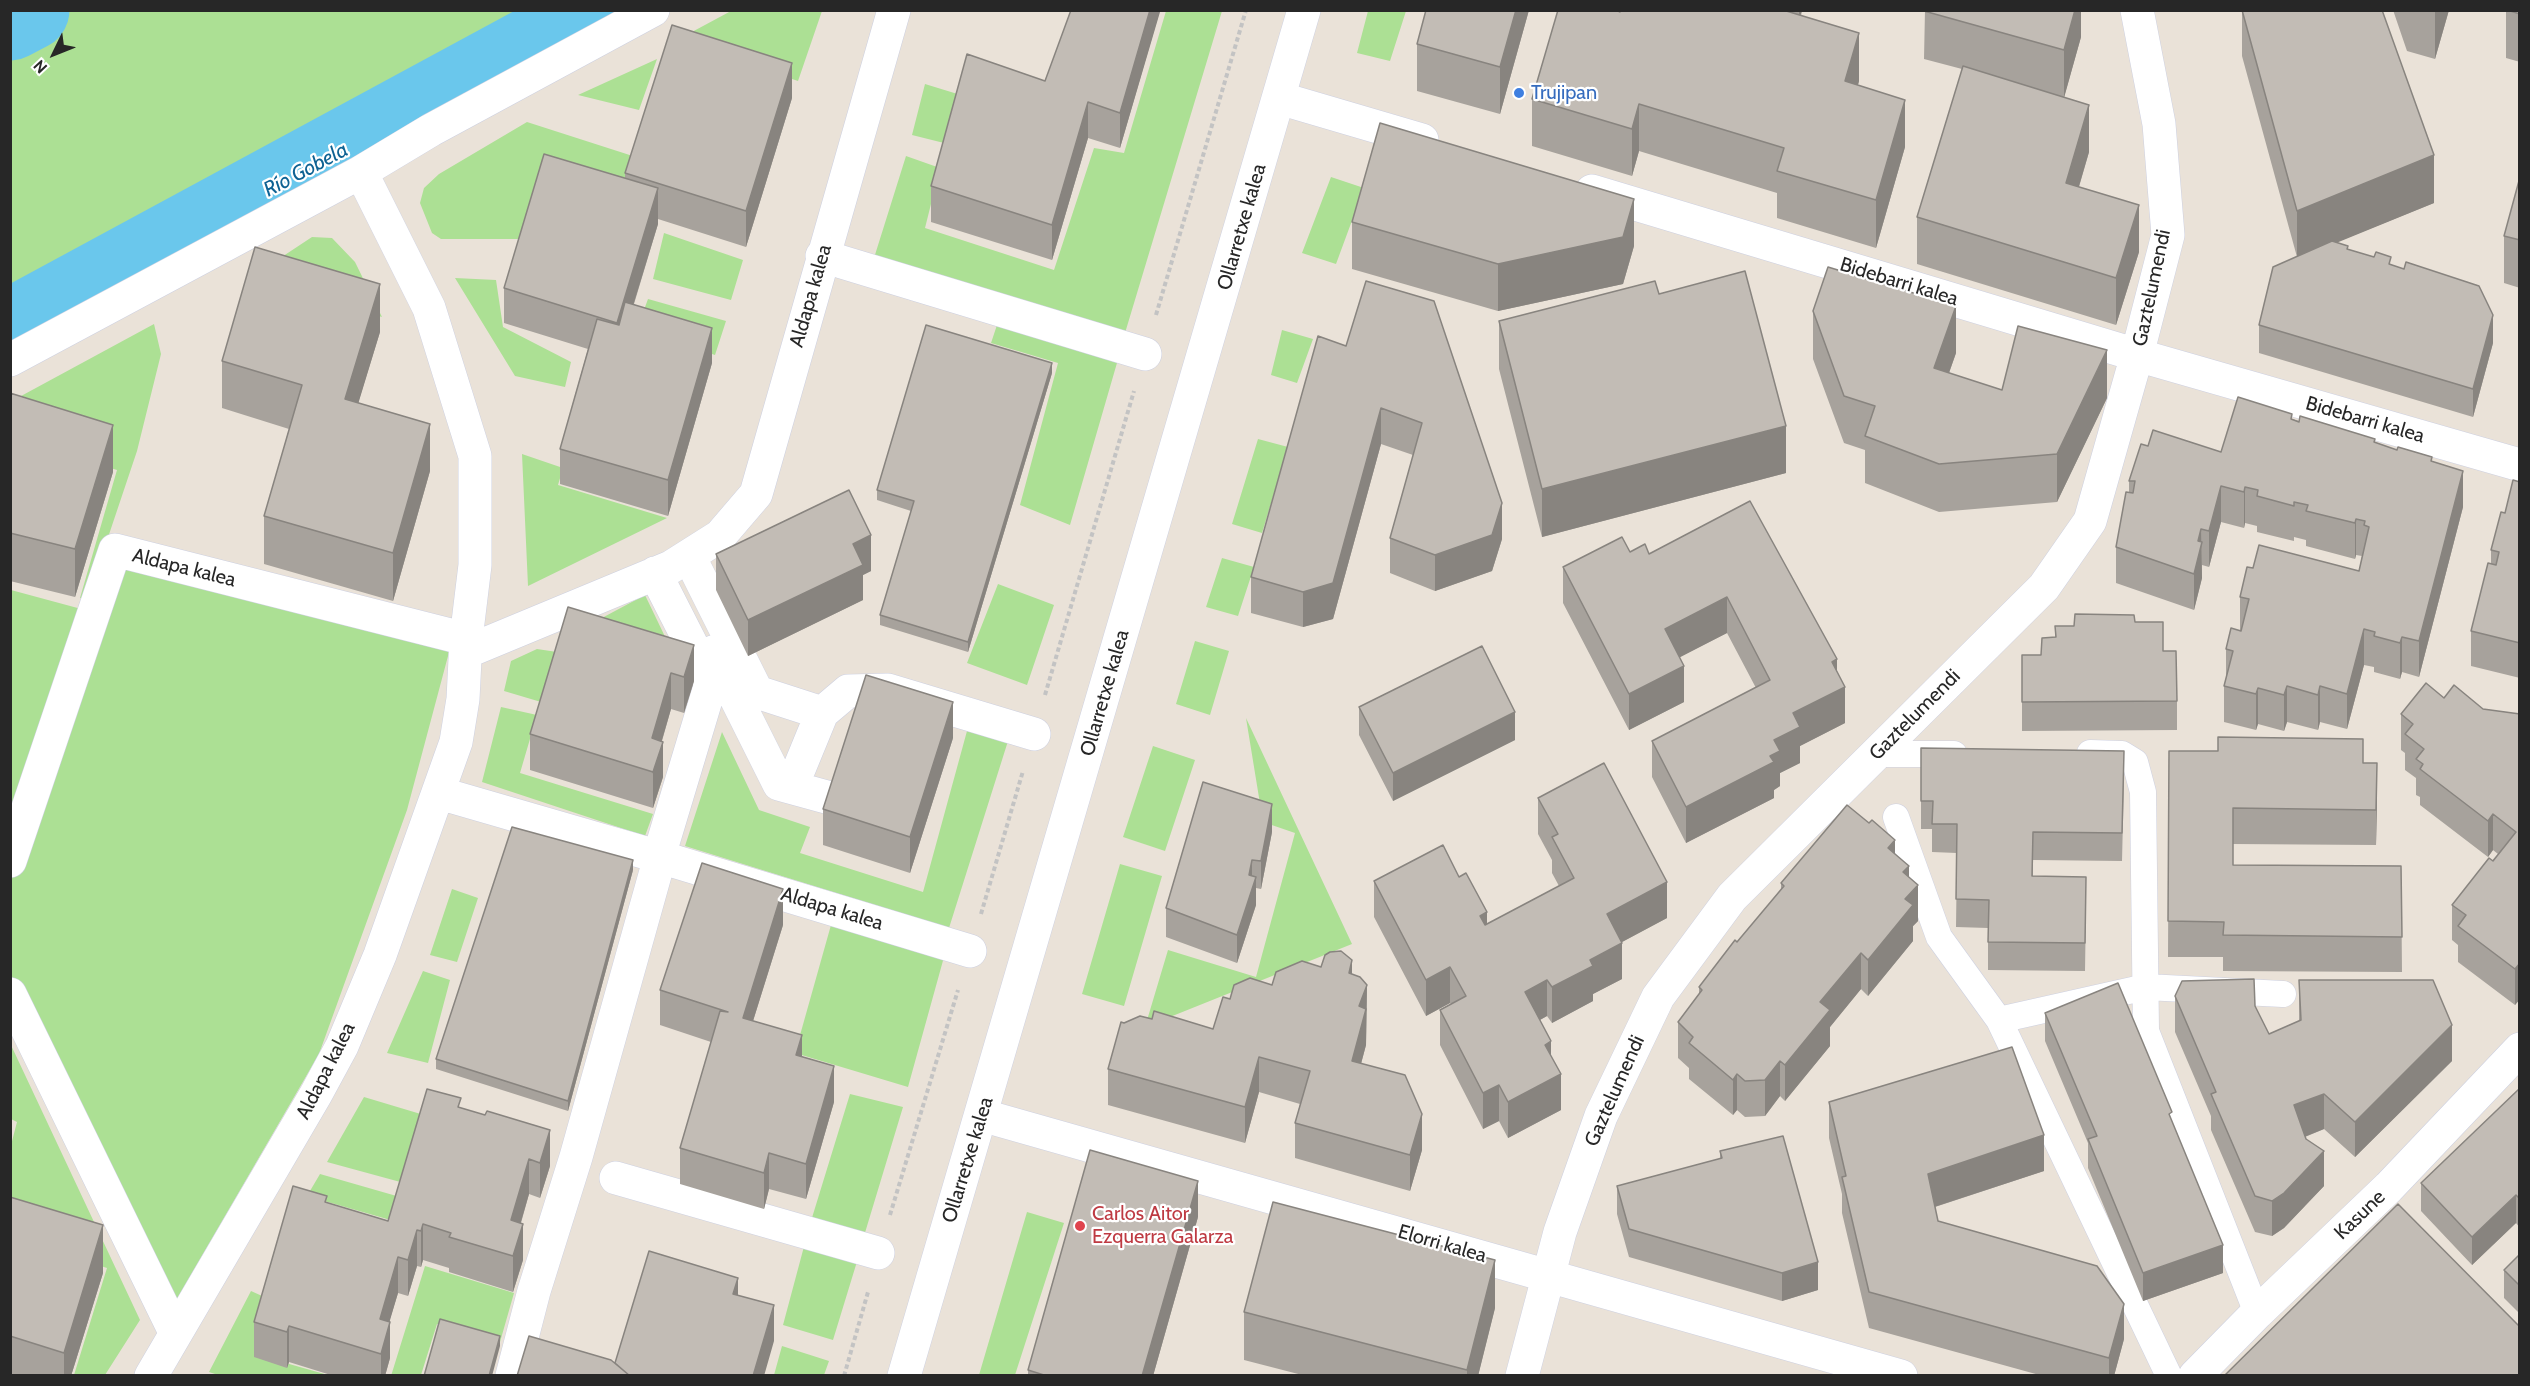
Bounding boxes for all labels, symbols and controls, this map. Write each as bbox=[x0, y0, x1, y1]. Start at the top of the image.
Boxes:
north arrow bbox=[24, 24, 84, 84]
text: N bbox=[30, 56, 51, 77]
place label: Trujipan bbox=[1531, 81, 1597, 105]
marker: Trujipan bbox=[1512, 86, 1526, 100]
water label: Río Gobela bbox=[260, 137, 352, 203]
street label: Ollarretxe kalea bbox=[1212, 161, 1272, 293]
street label: Gaztelumendi bbox=[2128, 227, 2176, 349]
street label: Aldapa kalea bbox=[785, 242, 837, 350]
street label: Bidebarri kalea bbox=[1837, 253, 1961, 311]
street label: Bidebarri kalea bbox=[2303, 392, 2427, 448]
street label: Aldapa kalea bbox=[130, 544, 238, 592]
street label: Ollarretxe kalea bbox=[1075, 627, 1135, 759]
street label: Gaztelumendi bbox=[1864, 664, 1966, 766]
street label: Aldapa kalea bbox=[778, 882, 886, 936]
street label: Aldapa kalea bbox=[291, 1018, 361, 1124]
street label: Gaztelumendi bbox=[1580, 1032, 1650, 1150]
street label: Ollarretxe kalea bbox=[937, 1094, 999, 1226]
street label: Kasune bbox=[2330, 1185, 2390, 1245]
place label: Carlos Aitor Ezquerra Galarza bbox=[1092, 1202, 1233, 1249]
marker: Carlos Aitor Ezquerra Galarza bbox=[1073, 1219, 1087, 1233]
street label: Elorri kalea bbox=[1395, 1220, 1489, 1268]

